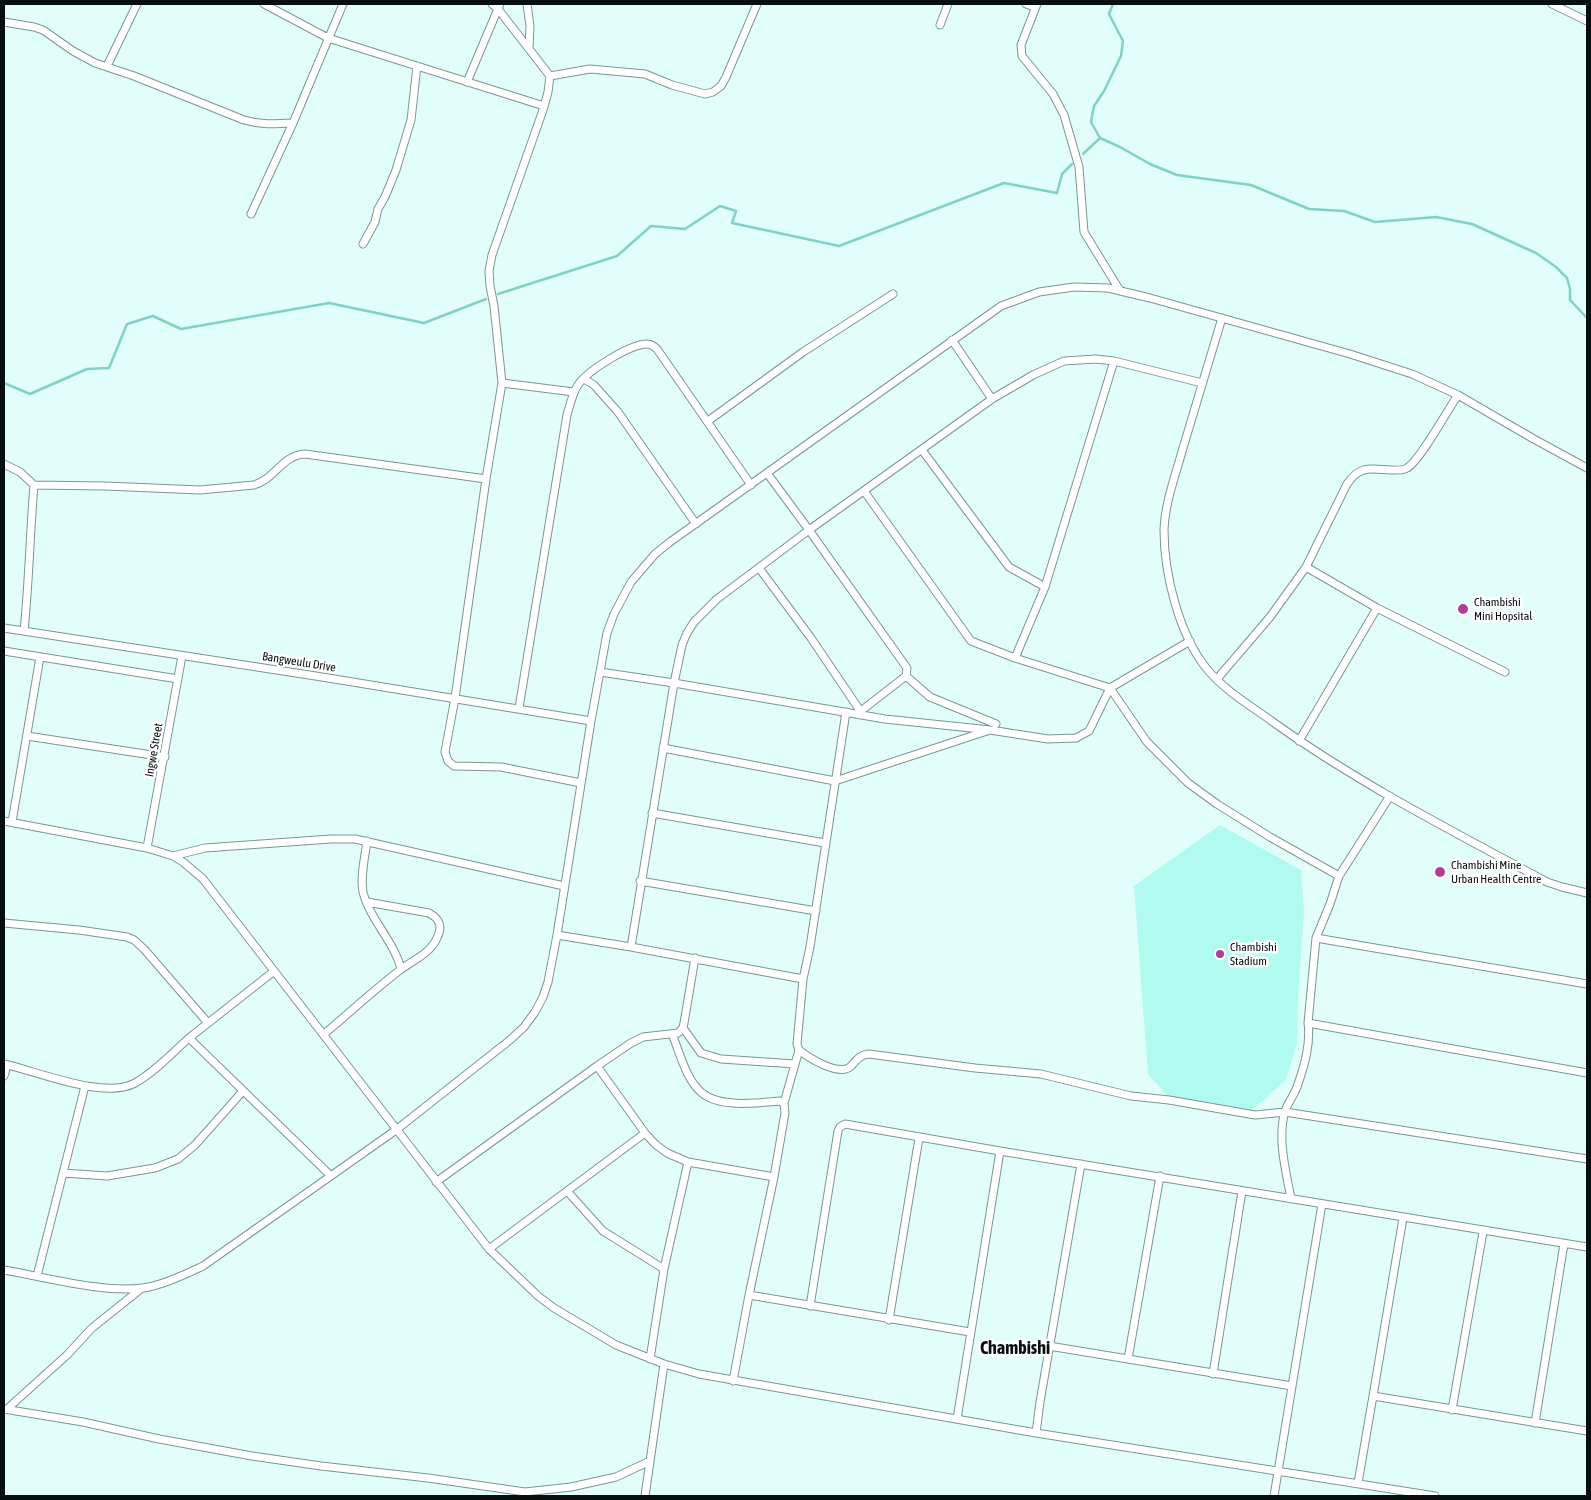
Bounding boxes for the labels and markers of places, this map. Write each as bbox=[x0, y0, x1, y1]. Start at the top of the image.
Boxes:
place label: Chambishi Mini Hopsital bbox=[1474, 595, 1533, 623]
marker: Chambishi Mini Hopsital bbox=[1456, 602, 1470, 616]
place label: Chambishi Mine Urban Health Centre bbox=[1451, 858, 1542, 886]
marker: Chambishi Mine Urban Health Centre bbox=[1433, 865, 1447, 879]
place label: Chambishi Stadium bbox=[1230, 940, 1277, 968]
marker: Chambishi Stadium bbox=[1214, 948, 1226, 960]

